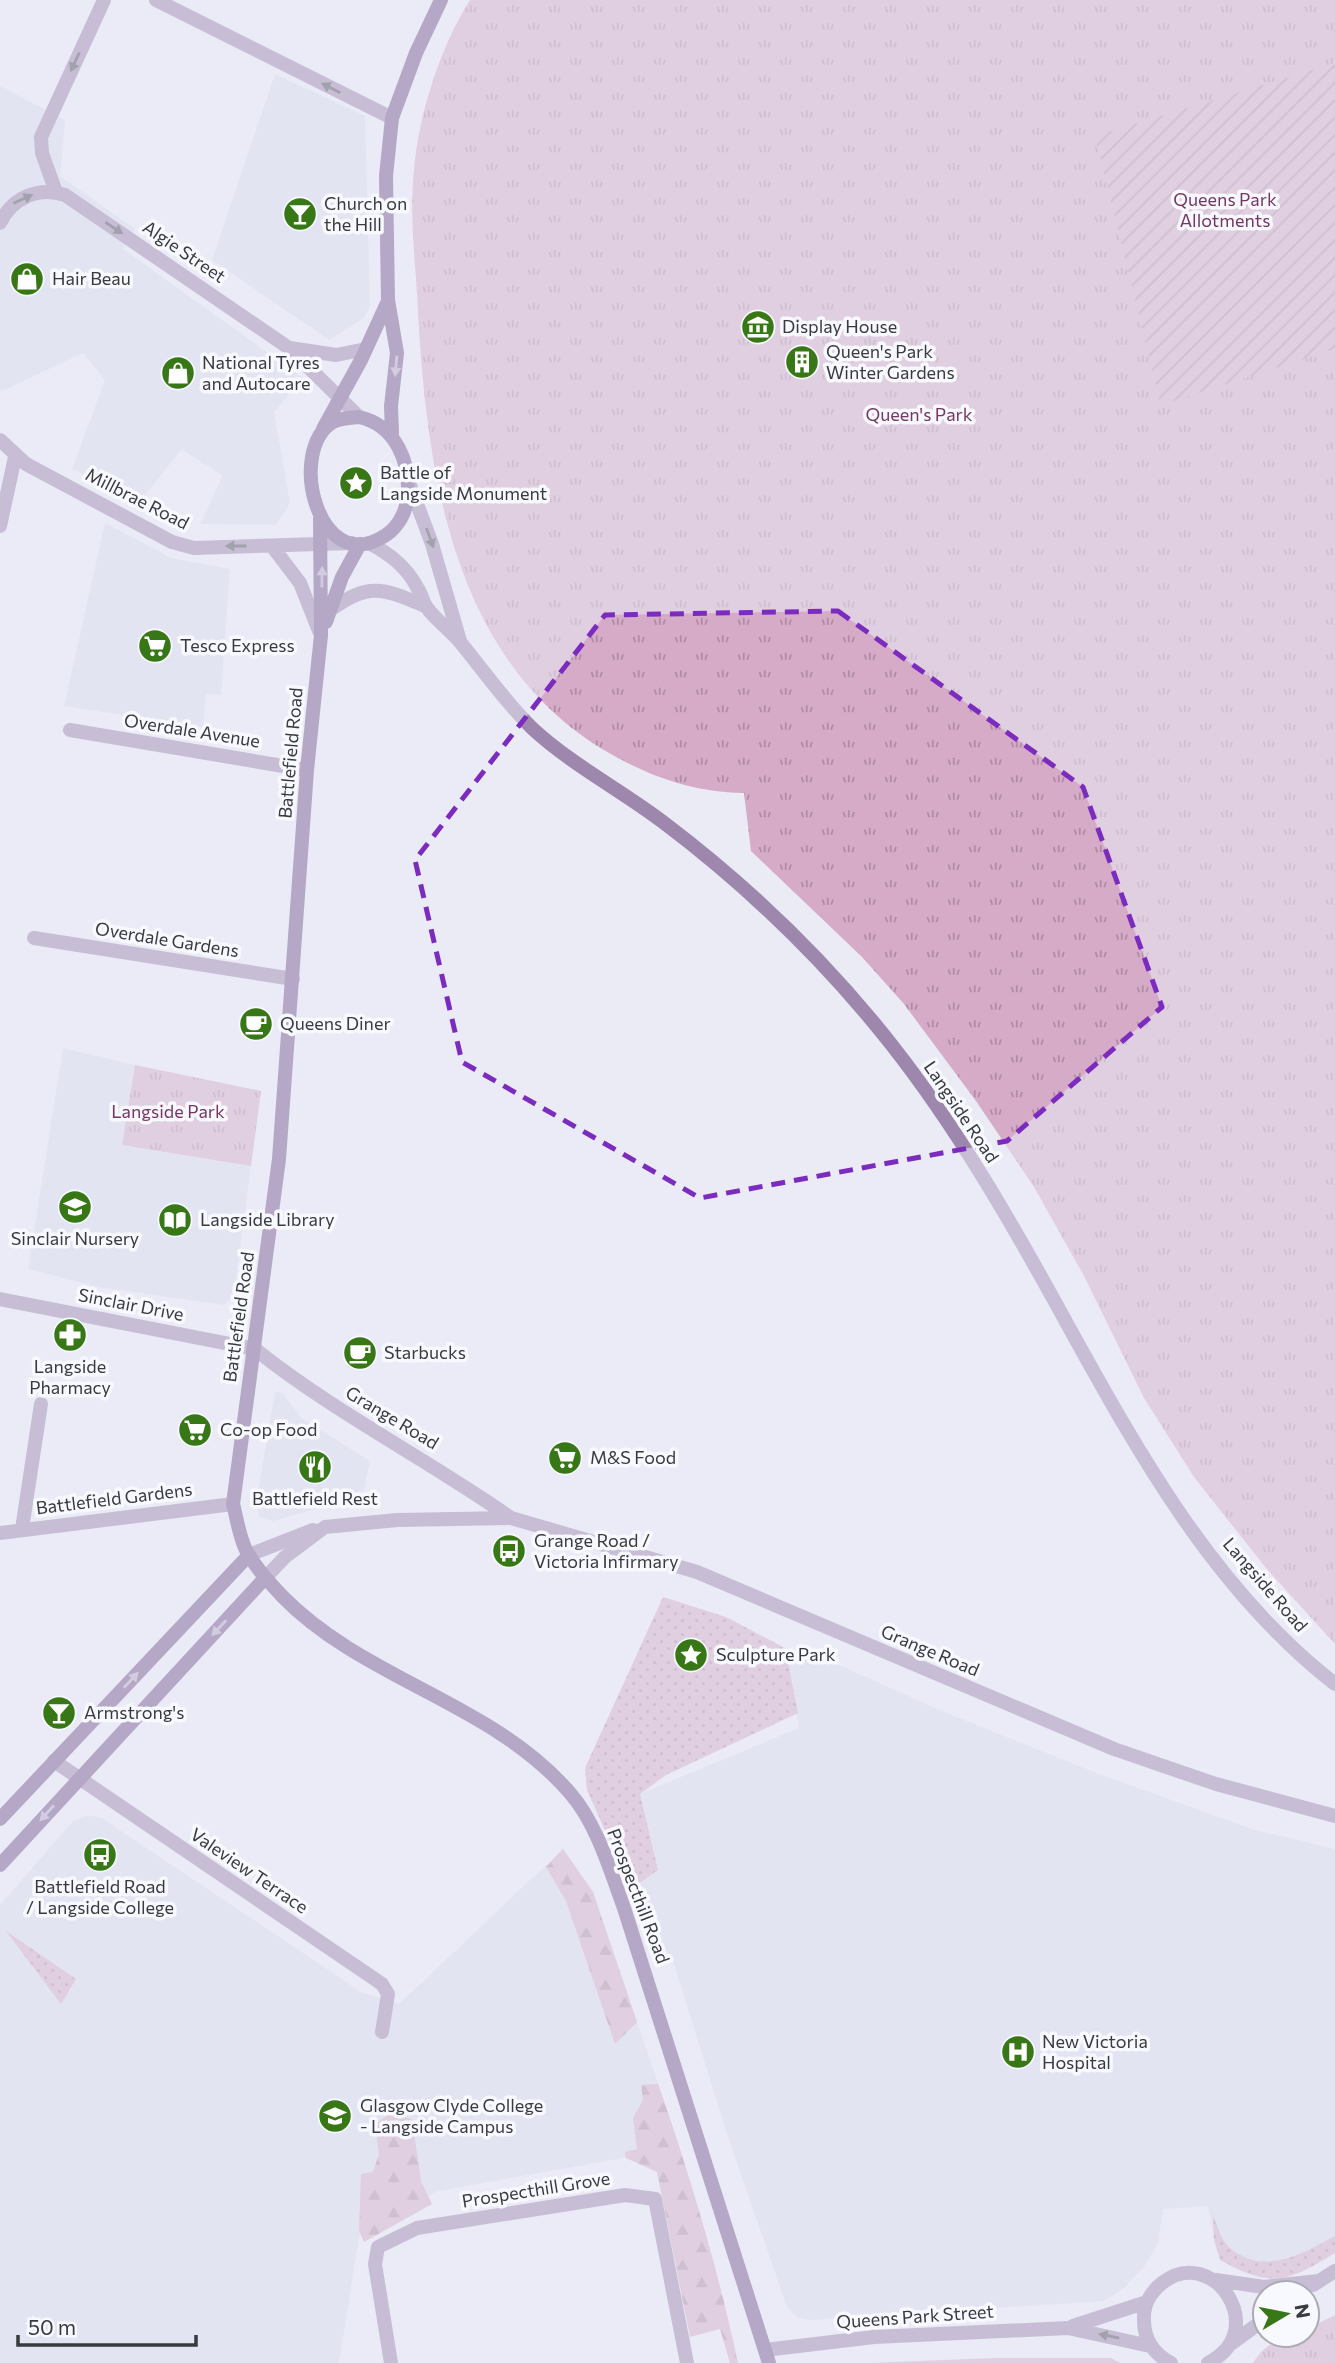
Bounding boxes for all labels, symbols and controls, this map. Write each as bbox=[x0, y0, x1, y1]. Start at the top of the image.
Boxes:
one-way arrow bbox=[70, 52, 81, 72]
one-way arrow bbox=[321, 82, 341, 93]
park label: Queens Park Allotments bbox=[1173, 188, 1277, 231]
place label: Church on the Hill bbox=[324, 192, 407, 235]
one-way arrow bbox=[13, 193, 33, 205]
bar icon: Church on the Hill bbox=[281, 195, 319, 233]
street label: Algie Street bbox=[139, 215, 230, 287]
one-way arrow bbox=[105, 221, 123, 235]
shop icon: Hair Beau bbox=[8, 260, 46, 298]
place label: Hair Beau bbox=[52, 267, 131, 289]
museum icon: Display House bbox=[739, 308, 777, 346]
place label: Display House bbox=[782, 315, 897, 337]
place label: Queen's Park Winter Gardens bbox=[826, 340, 955, 383]
building icon: Queen's Park Winter Gardens bbox=[783, 343, 821, 381]
place label: National Tyres and Autocare bbox=[202, 351, 320, 394]
shop icon: National Tyres and Autocare bbox=[159, 354, 197, 392]
one-way arrow bbox=[390, 355, 401, 377]
park label: Queen's Park bbox=[866, 403, 973, 425]
place label: Battle of Langside Monument bbox=[380, 461, 547, 504]
street label: Millbrae Road bbox=[82, 463, 193, 534]
place icon: Battle of Langside Monument bbox=[337, 464, 375, 502]
one-way arrow bbox=[425, 528, 436, 549]
one-way arrow bbox=[225, 540, 247, 551]
one-way arrow bbox=[316, 565, 328, 587]
supermarket icon: Tesco Express bbox=[136, 627, 174, 665]
place label: Tesco Express bbox=[180, 634, 295, 656]
street label: Battlefield Road bbox=[273, 686, 307, 819]
street label: Overdale Avenue bbox=[123, 708, 262, 752]
street label: Overdale Gardens bbox=[94, 917, 241, 961]
cafe icon: Queens Diner bbox=[237, 1005, 275, 1043]
place label: Queens Diner bbox=[280, 1012, 391, 1034]
street label: Langside Road bbox=[920, 1056, 1004, 1166]
park label: Langside Park bbox=[111, 1100, 225, 1122]
school or university icon: Sinclair Nursery bbox=[56, 1188, 94, 1226]
library icon: Langside Library bbox=[156, 1201, 194, 1239]
place label: Langside Library bbox=[200, 1208, 334, 1230]
place label: Sinclair Nursery bbox=[11, 1227, 139, 1249]
street label: Battlefield Road bbox=[218, 1250, 258, 1383]
street label: Sinclair Drive bbox=[77, 1283, 186, 1325]
pharmacy icon: Langside Pharmacy bbox=[51, 1316, 89, 1354]
cafe icon: Starbucks bbox=[341, 1334, 379, 1372]
place label: Starbucks bbox=[384, 1341, 466, 1363]
place label: Langside Pharmacy bbox=[29, 1355, 111, 1398]
street label: Grange Road bbox=[342, 1381, 443, 1453]
supermarket icon: Co-op Food bbox=[176, 1411, 214, 1449]
place label: Co-op Food bbox=[220, 1418, 317, 1440]
supermarket icon: M&S Food bbox=[546, 1439, 584, 1477]
place label: M&S Food bbox=[590, 1446, 676, 1468]
restaurant icon: Battlefield Rest bbox=[296, 1448, 334, 1486]
street label: Battlefield Gardens bbox=[34, 1478, 193, 1519]
place label: Battlefield Rest bbox=[252, 1487, 378, 1509]
place label: Grange Road / Victoria Infirmary bbox=[534, 1529, 678, 1572]
bus stop icon: Grange Road / Victoria Infirmary bbox=[490, 1532, 528, 1570]
street label: Langside Road bbox=[1219, 1533, 1313, 1636]
one-way arrow bbox=[211, 1619, 227, 1636]
street label: Grange Road bbox=[878, 1620, 983, 1681]
place icon: Sculpture Park bbox=[672, 1636, 710, 1674]
place label: Sculpture Park bbox=[716, 1643, 836, 1665]
one-way arrow bbox=[122, 1672, 138, 1689]
bar icon: Armstrong's bbox=[40, 1694, 78, 1732]
place label: Armstrong's bbox=[84, 1701, 184, 1723]
one-way arrow bbox=[39, 1804, 55, 1822]
street label: Valeview Terrace bbox=[186, 1823, 313, 1918]
street label: Prospecthill Road bbox=[603, 1825, 675, 1966]
bus stop icon: Battlefield Road / Langside College bbox=[81, 1836, 119, 1874]
place label: Battlefield Road / Langside College bbox=[26, 1875, 174, 1918]
place label: New Victoria Hospital bbox=[1042, 2030, 1148, 2073]
hospital icon: New Victoria Hospital bbox=[999, 2033, 1037, 2071]
place label: Glasgow Clyde College - Langside Campus bbox=[360, 2094, 543, 2137]
school or university icon: Glasgow Clyde College - Langside Campus bbox=[316, 2097, 354, 2135]
street label: Prospecthill Grove bbox=[460, 2166, 612, 2212]
north arrow bbox=[1251, 2279, 1321, 2349]
street label: Queens Park Street bbox=[836, 2300, 994, 2332]
text: N bbox=[1291, 2302, 1316, 2320]
scale bar bbox=[18, 2304, 196, 2348]
text: 50 m bbox=[28, 2314, 76, 2339]
one-way arrow bbox=[1098, 2330, 1120, 2341]

